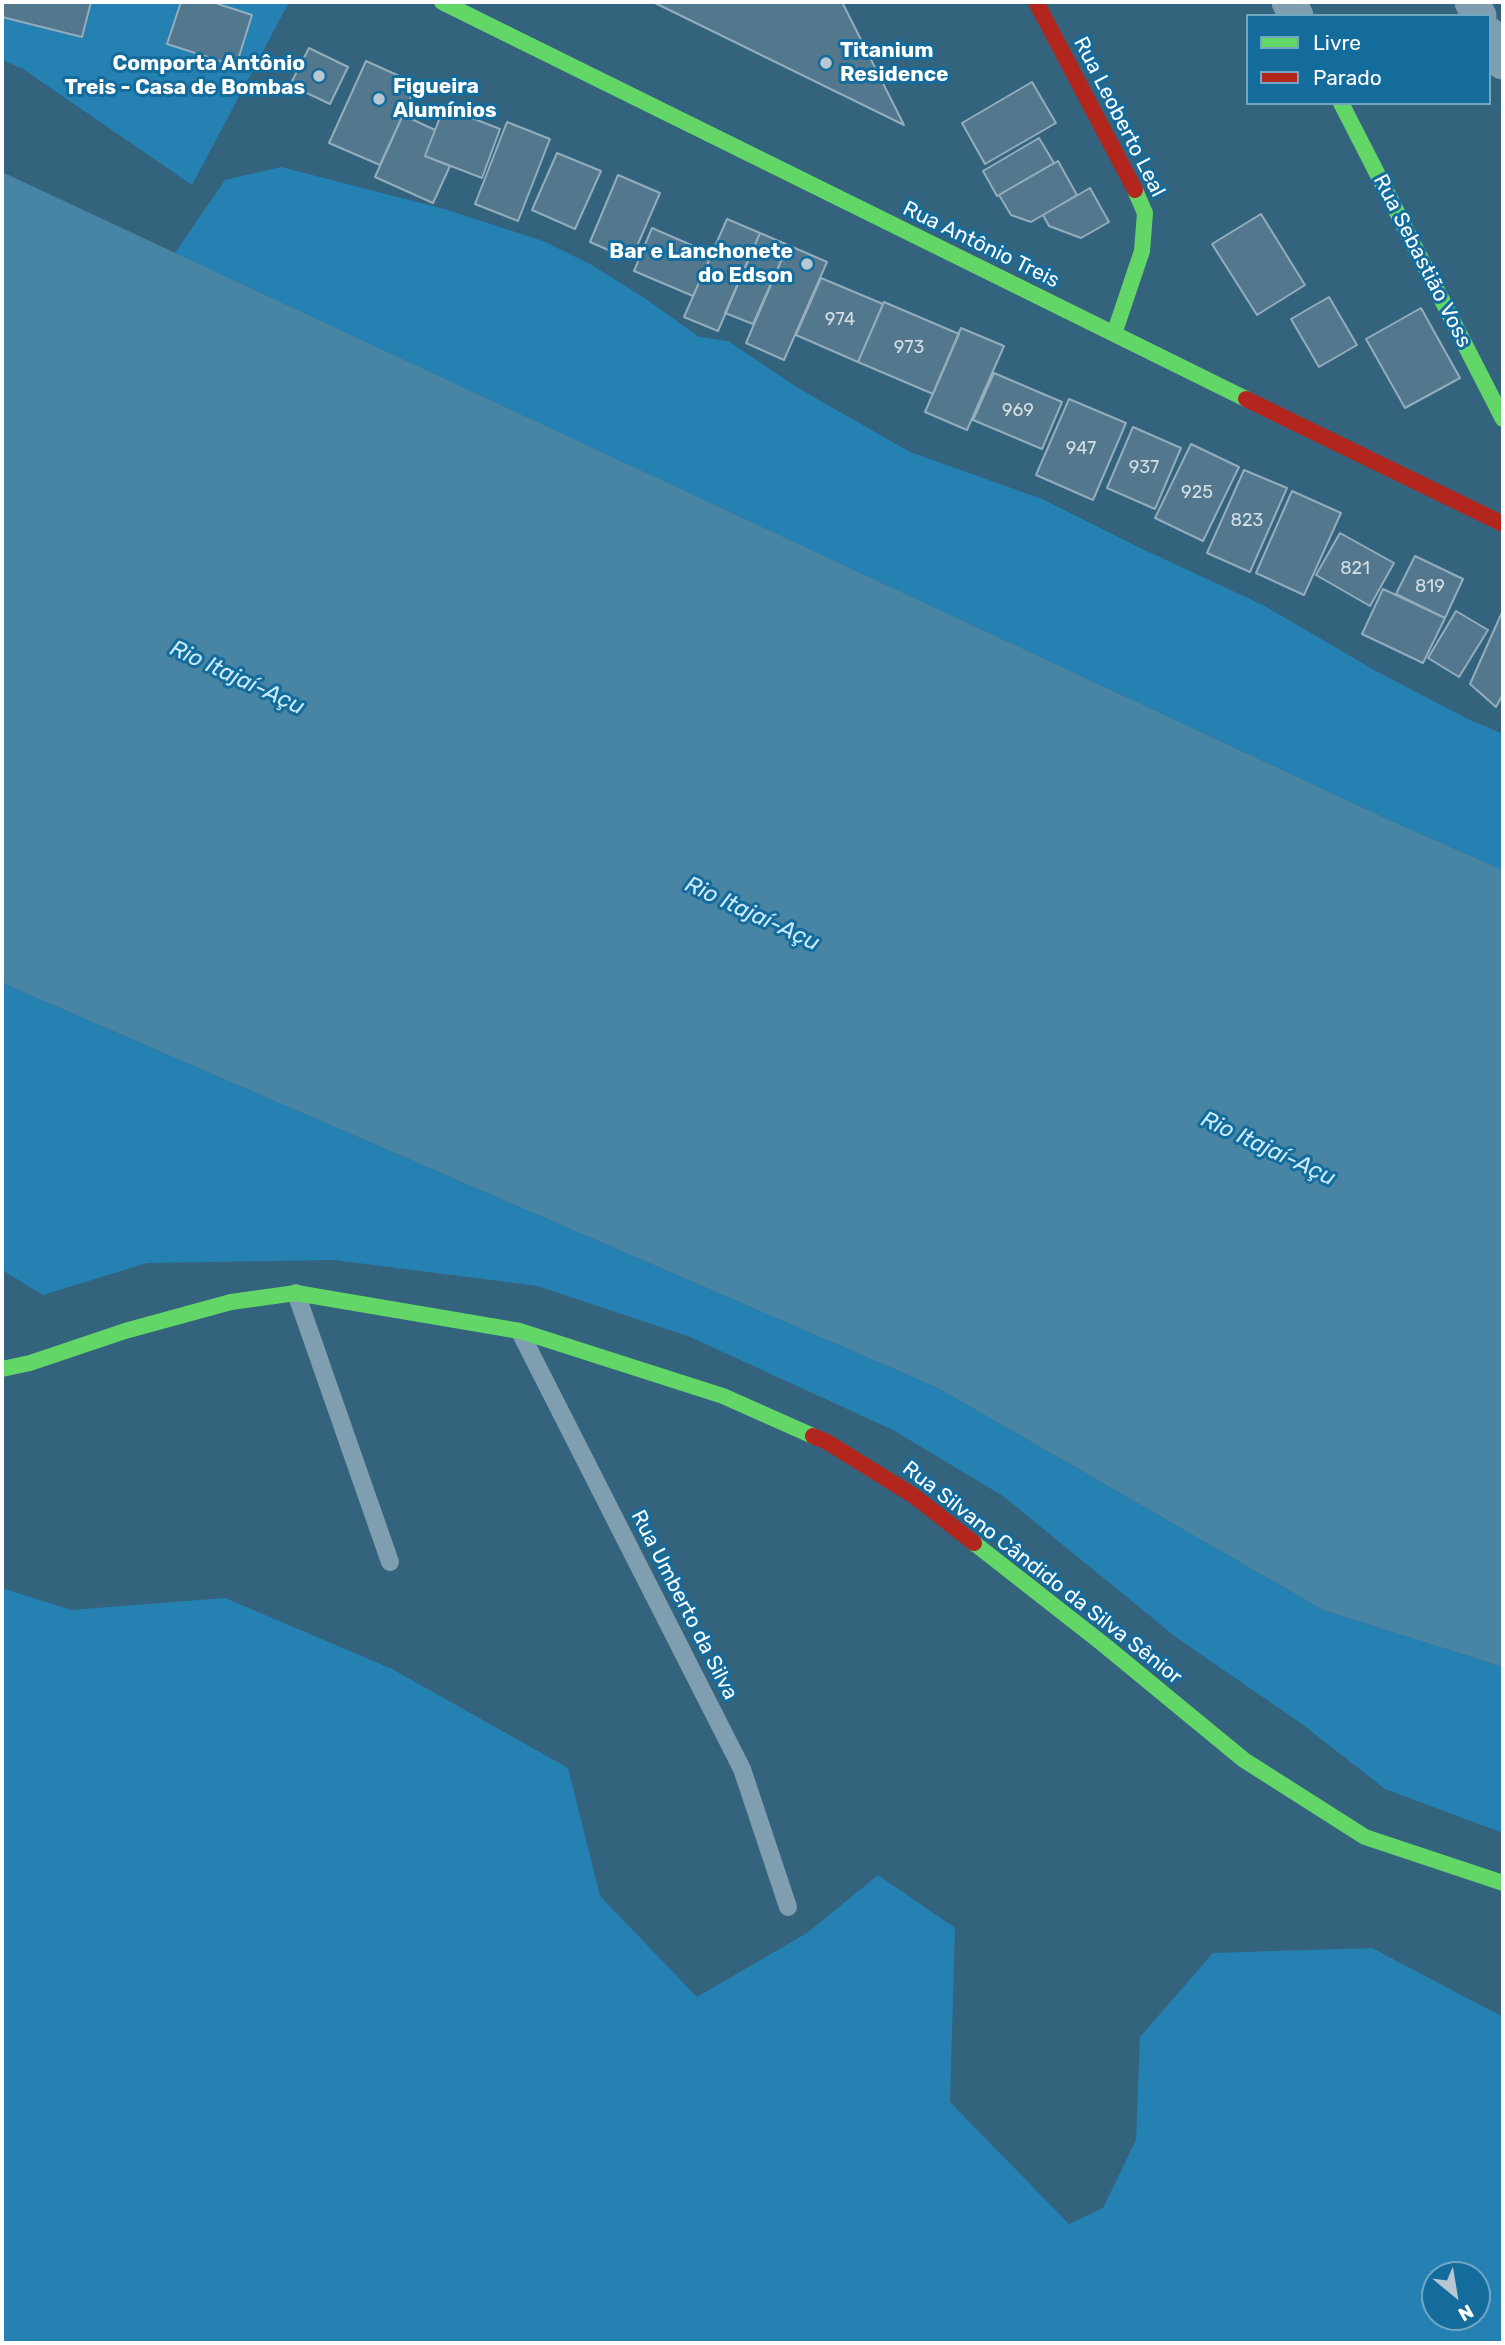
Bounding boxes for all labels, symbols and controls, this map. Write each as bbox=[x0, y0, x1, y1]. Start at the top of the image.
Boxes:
legend bbox=[1246, 14, 1491, 105]
text: Livre bbox=[1313, 30, 1361, 55]
street label: Rua Leoberto Leal bbox=[1068, 33, 1170, 201]
place label: Titanium Residence bbox=[840, 38, 949, 88]
place label: Comporta Antônio Treis - Casa de Bombas bbox=[64, 51, 305, 101]
marker: Titanium Residence bbox=[818, 55, 834, 71]
text: Parado bbox=[1313, 65, 1382, 90]
marker: Comporta Antônio Treis - Casa de Bombas bbox=[311, 68, 327, 84]
place label: Figueira Alumínios bbox=[393, 74, 497, 124]
marker: Figueira Alumínios bbox=[371, 91, 387, 107]
street label: Rua Sebastião Voss bbox=[1367, 170, 1477, 352]
street label: Rua Antônio Treis bbox=[899, 196, 1063, 294]
place label: Bar e Lanchonete do Edson bbox=[609, 239, 793, 289]
marker: Bar e Lanchonete do Edson bbox=[799, 256, 815, 272]
house number: 974 bbox=[825, 309, 855, 331]
house number: 973 bbox=[894, 337, 924, 359]
house number: 969 bbox=[1002, 400, 1034, 422]
house number: 947 bbox=[1066, 438, 1096, 460]
house number: 937 bbox=[1129, 457, 1159, 479]
house number: 925 bbox=[1181, 482, 1213, 504]
house number: 823 bbox=[1231, 510, 1263, 532]
house number: 821 bbox=[1340, 558, 1370, 580]
house number: 819 bbox=[1415, 576, 1445, 598]
water label: Rio Itajaí-Açu bbox=[165, 635, 309, 721]
water label: Rio Itajaí-Açu bbox=[680, 871, 824, 957]
water label: Rio Itajaí-Açu bbox=[1196, 1106, 1340, 1192]
street label: Rua Silvano Cândido da Silva Sênior bbox=[897, 1456, 1187, 1690]
street label: Rua Umberto da Silva bbox=[625, 1506, 743, 1704]
north arrow bbox=[1421, 2261, 1491, 2331]
text: N bbox=[1454, 2300, 1477, 2326]

